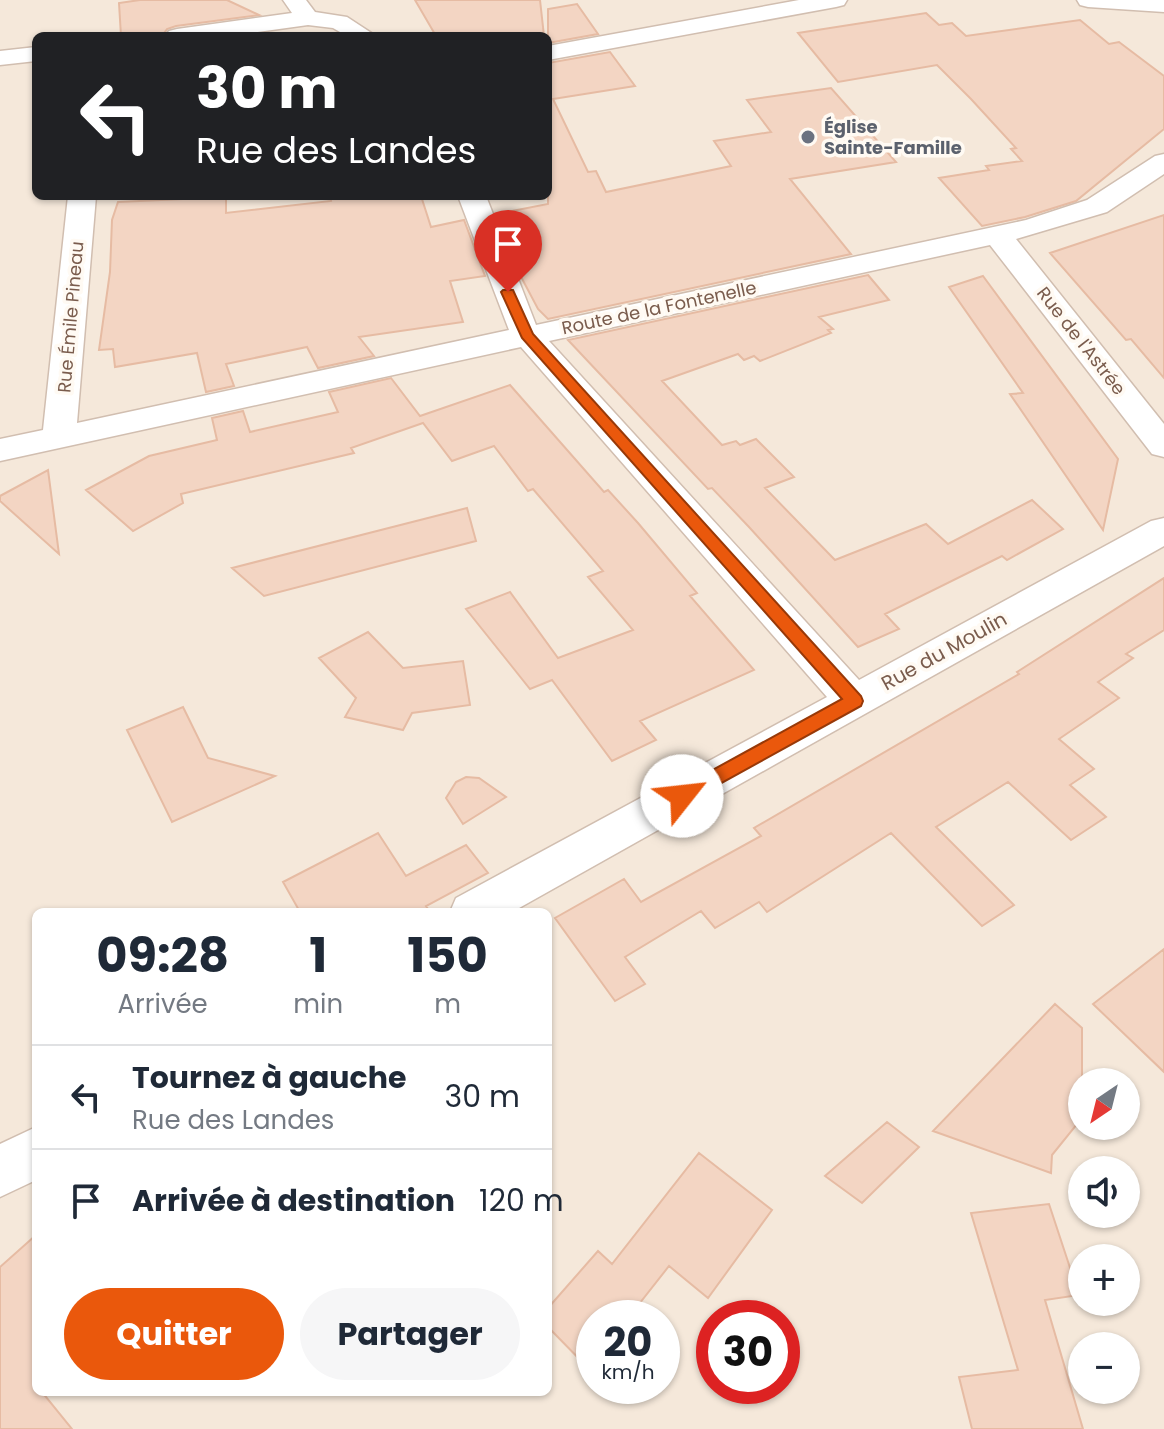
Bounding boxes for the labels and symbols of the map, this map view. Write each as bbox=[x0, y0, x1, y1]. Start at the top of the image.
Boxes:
place label: Église Sainte-Famille bbox=[824, 114, 962, 160]
marker: Église Sainte-Famille bbox=[799, 128, 817, 146]
pin bbox=[474, 210, 542, 292]
street label: Rue Émile Pineau bbox=[51, 240, 90, 394]
street label: Route de la Fontenelle bbox=[559, 275, 759, 340]
street label: Rue de l'Astrée bbox=[1031, 281, 1132, 400]
street label: Rue du Moulin bbox=[876, 605, 1012, 697]
position arrow bbox=[640, 754, 724, 838]
north arrow bbox=[1068, 1068, 1140, 1140]
speed limit sign: 30 bbox=[696, 1300, 800, 1404]

